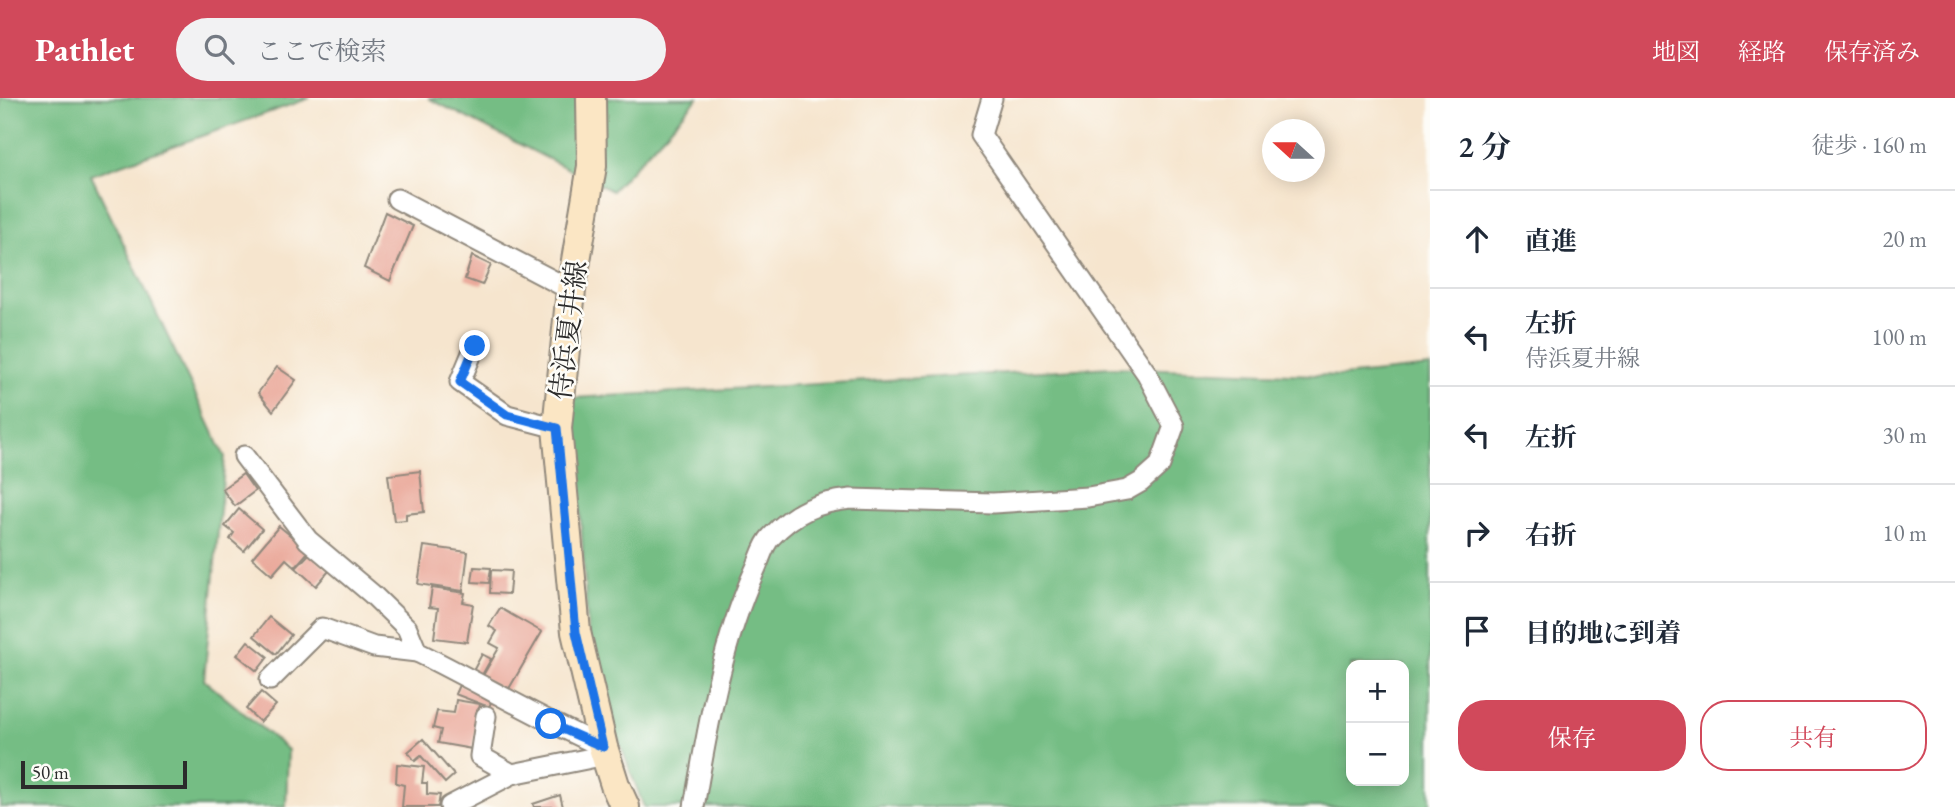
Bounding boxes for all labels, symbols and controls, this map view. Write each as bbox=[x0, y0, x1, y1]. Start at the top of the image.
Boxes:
search box bbox=[176, 18, 666, 81]
text: Pathlet bbox=[35, 28, 134, 71]
icon: search bbox=[200, 30, 238, 68]
text: ここで検索 bbox=[256, 34, 386, 68]
text: 地図 bbox=[1652, 36, 1700, 67]
text: 経路 bbox=[1738, 36, 1786, 67]
text: 保存済み bbox=[1824, 36, 1920, 67]
north arrow bbox=[1262, 119, 1325, 182]
text: 2 分 bbox=[1458, 127, 1511, 166]
text: 徒歩 · 160 m bbox=[1812, 130, 1927, 160]
icon: ahead bbox=[1458, 220, 1496, 258]
text: 直進 bbox=[1525, 224, 1577, 258]
text: 20 m bbox=[1882, 224, 1927, 254]
street label: 侍浜夏井線 bbox=[542, 258, 594, 402]
text: 左折 bbox=[1525, 306, 1577, 340]
icon: left bbox=[1458, 318, 1496, 356]
text: 100 m bbox=[1871, 322, 1927, 352]
route end bbox=[459, 330, 490, 361]
text: 侍浜夏井線 bbox=[1525, 343, 1640, 373]
icon: left bbox=[1458, 416, 1496, 454]
text: 左折 bbox=[1525, 420, 1577, 454]
text: 30 m bbox=[1882, 420, 1927, 450]
icon: right bbox=[1458, 514, 1496, 552]
text: 右折 bbox=[1525, 518, 1577, 552]
text: 10 m bbox=[1882, 518, 1927, 548]
icon: arrive bbox=[1458, 612, 1496, 650]
text: 目的地に到着 bbox=[1525, 616, 1681, 650]
map controls bbox=[1346, 660, 1409, 786]
button: + bbox=[1346, 660, 1409, 723]
button: 保存 bbox=[1458, 700, 1686, 771]
button: 共有 bbox=[1700, 700, 1927, 771]
route start bbox=[535, 708, 566, 739]
button: − bbox=[1346, 723, 1409, 786]
scale bar bbox=[21, 758, 187, 790]
text: 50 m bbox=[32, 760, 69, 785]

